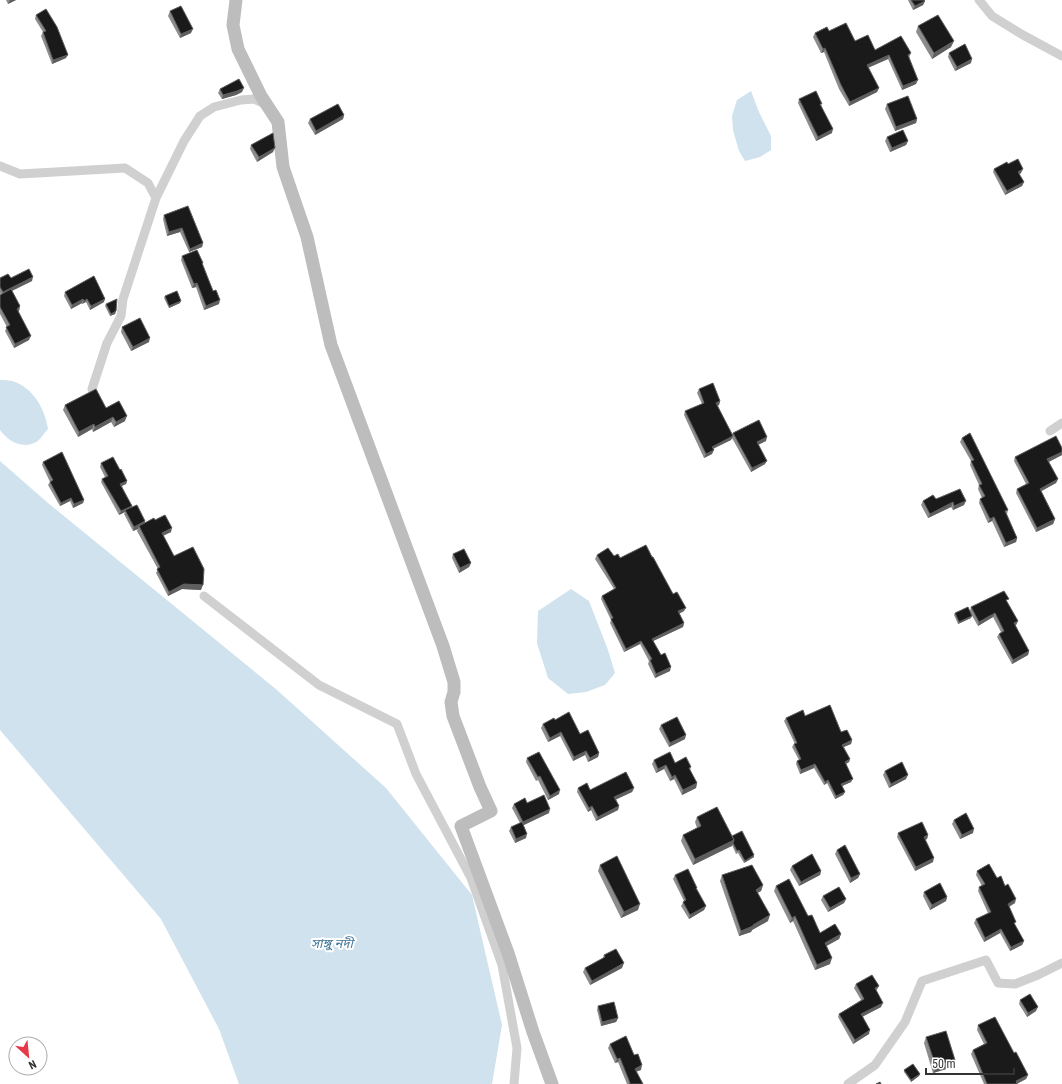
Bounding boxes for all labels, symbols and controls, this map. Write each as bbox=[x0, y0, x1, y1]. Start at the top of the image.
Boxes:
water label: সাঙ্গু নদী bbox=[311, 936, 356, 951]
north arrow bbox=[8, 1036, 48, 1076]
scale bar bbox=[926, 1050, 1014, 1076]
text: N bbox=[26, 1057, 38, 1072]
text: 50 m bbox=[932, 1057, 956, 1071]

